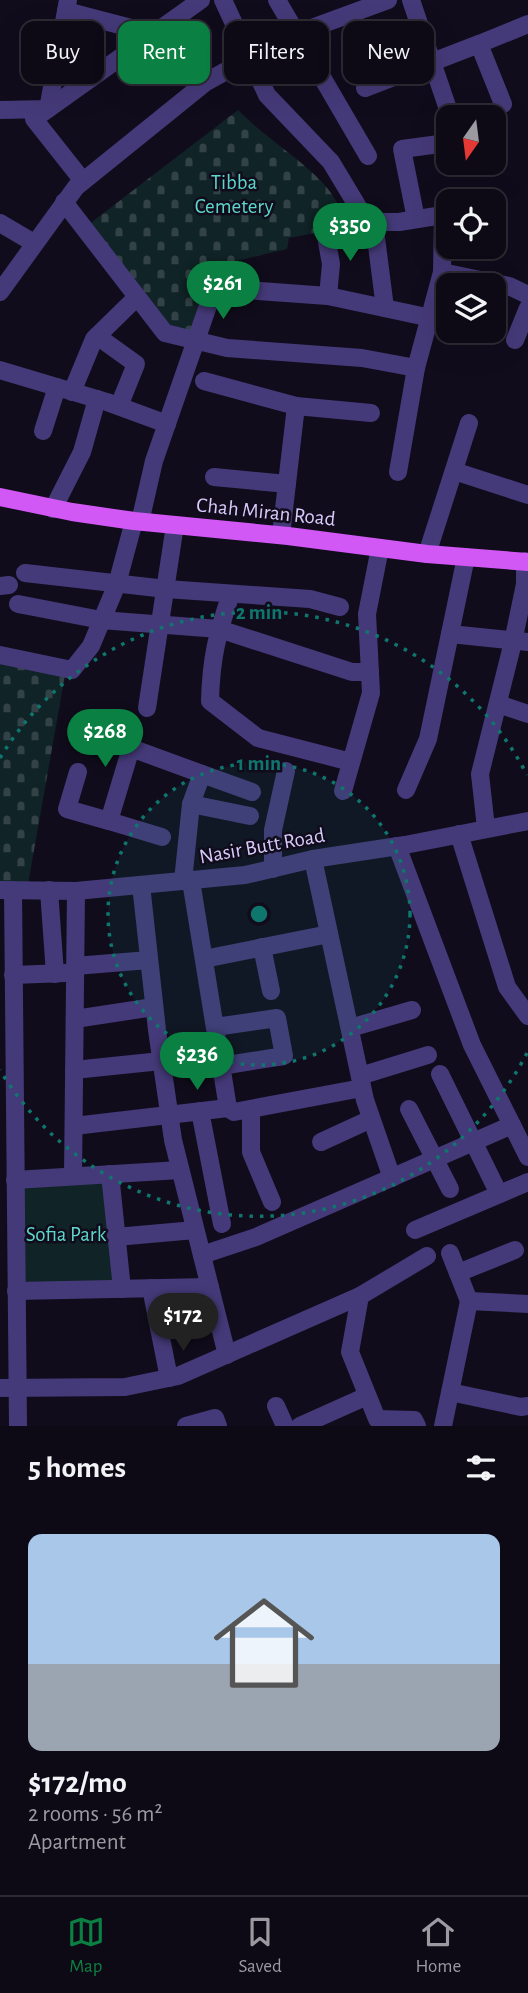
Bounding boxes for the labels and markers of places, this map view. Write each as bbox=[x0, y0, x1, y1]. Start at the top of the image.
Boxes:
pin: $350 bbox=[309, 204, 391, 263]
pin: $261 bbox=[182, 262, 264, 321]
pin: $268 bbox=[64, 710, 146, 769]
centre of rings bbox=[247, 902, 271, 926]
pin: $236 bbox=[156, 1032, 238, 1092]
pin: $172 bbox=[142, 1294, 224, 1353]

